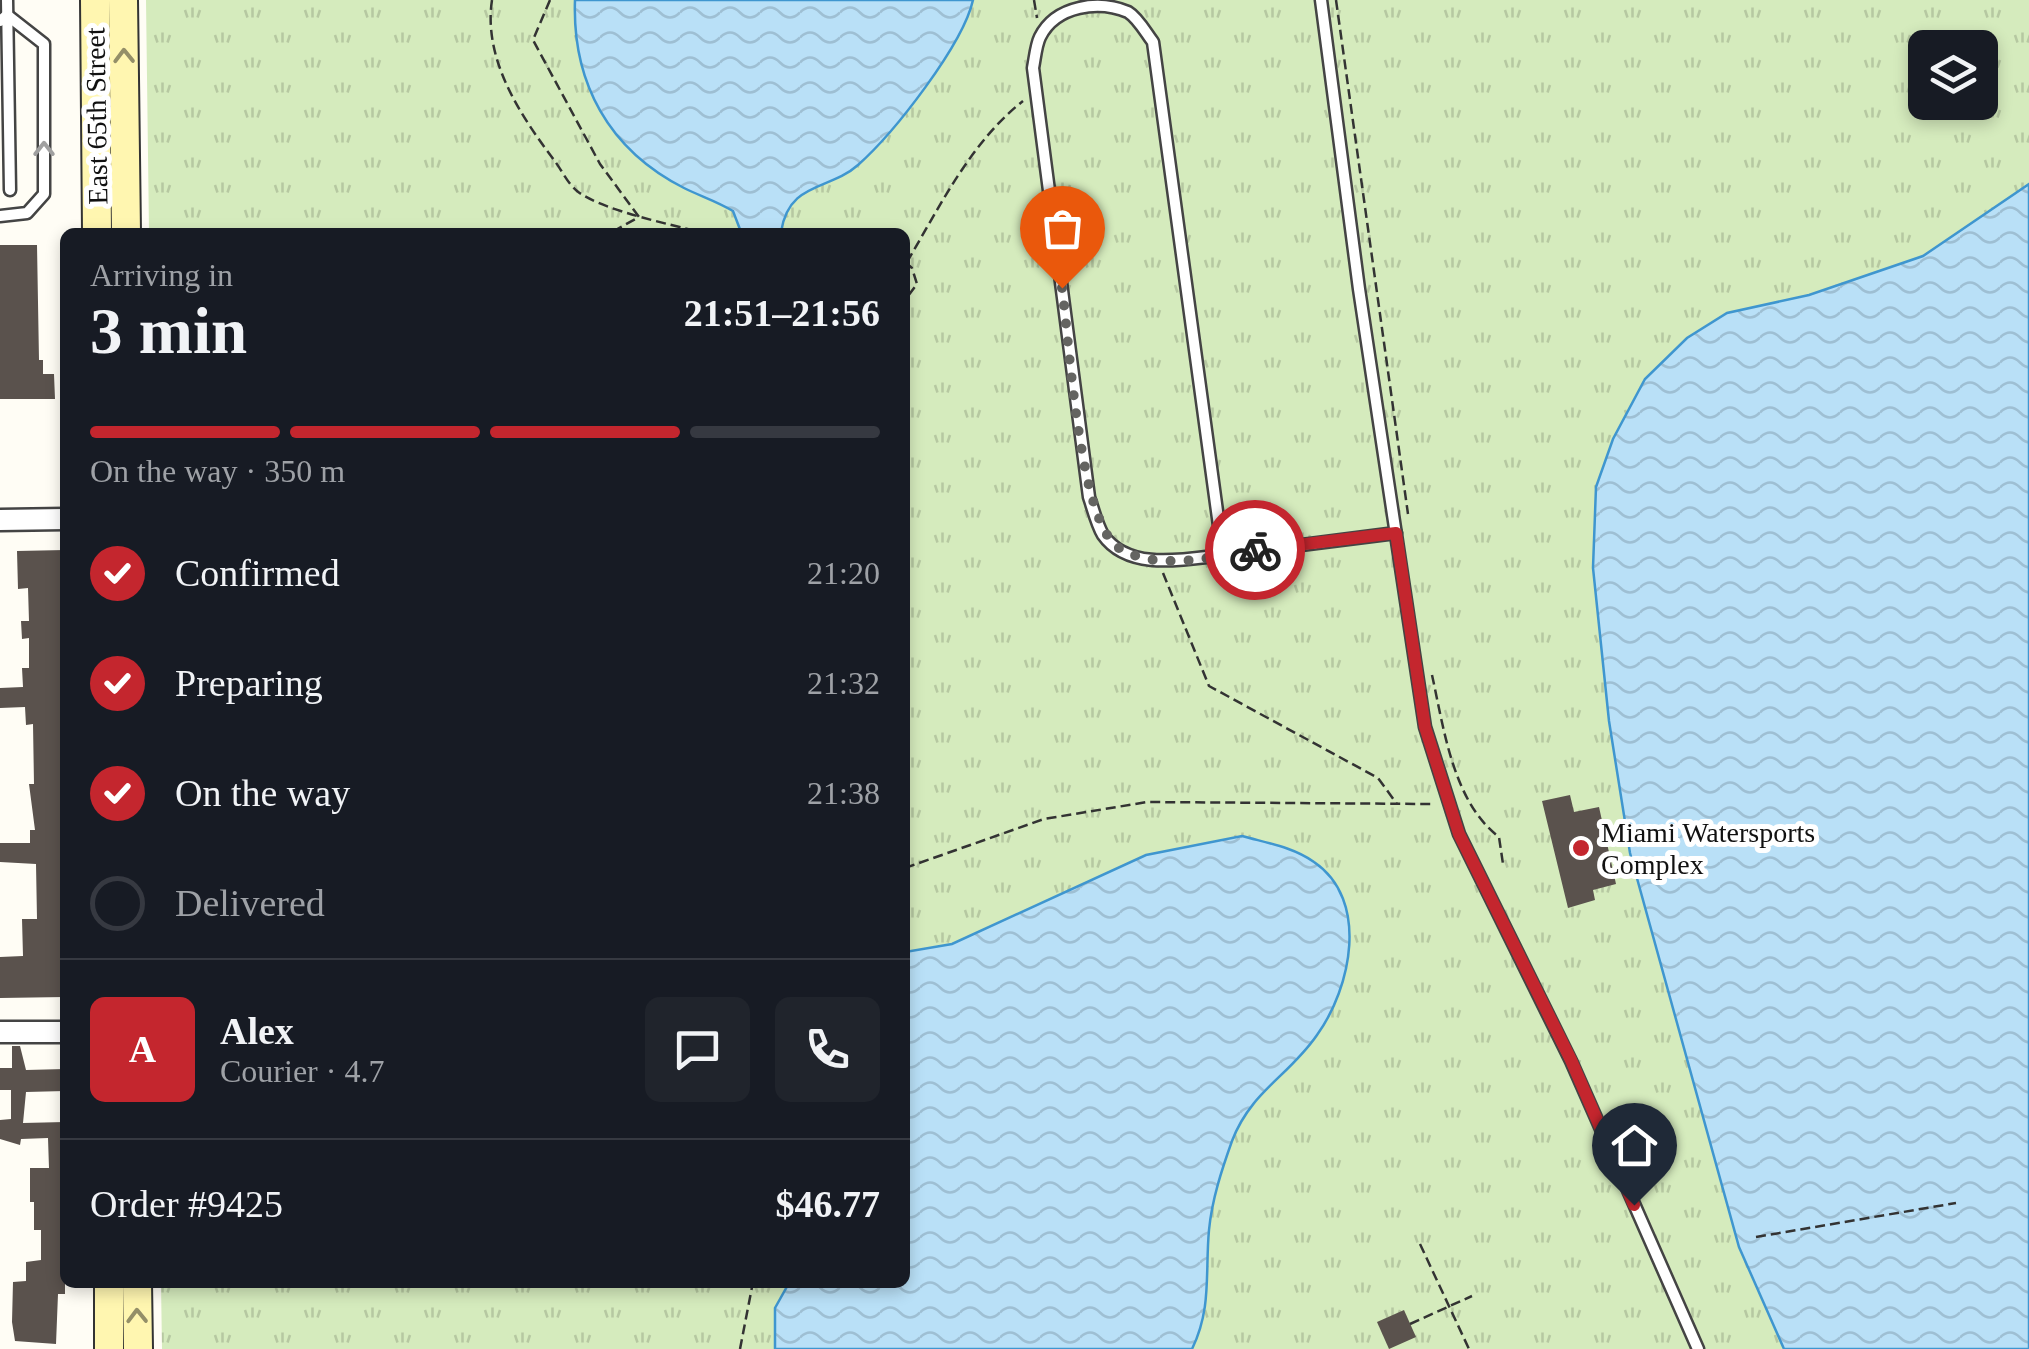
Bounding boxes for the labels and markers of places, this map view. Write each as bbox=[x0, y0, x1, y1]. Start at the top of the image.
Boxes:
pin bbox=[1020, 186, 1105, 289]
place label: Miami Watersports Complex bbox=[1601, 817, 1815, 880]
marker: Miami Watersports Complex bbox=[1570, 837, 1592, 859]
pin bbox=[1592, 1103, 1677, 1206]

